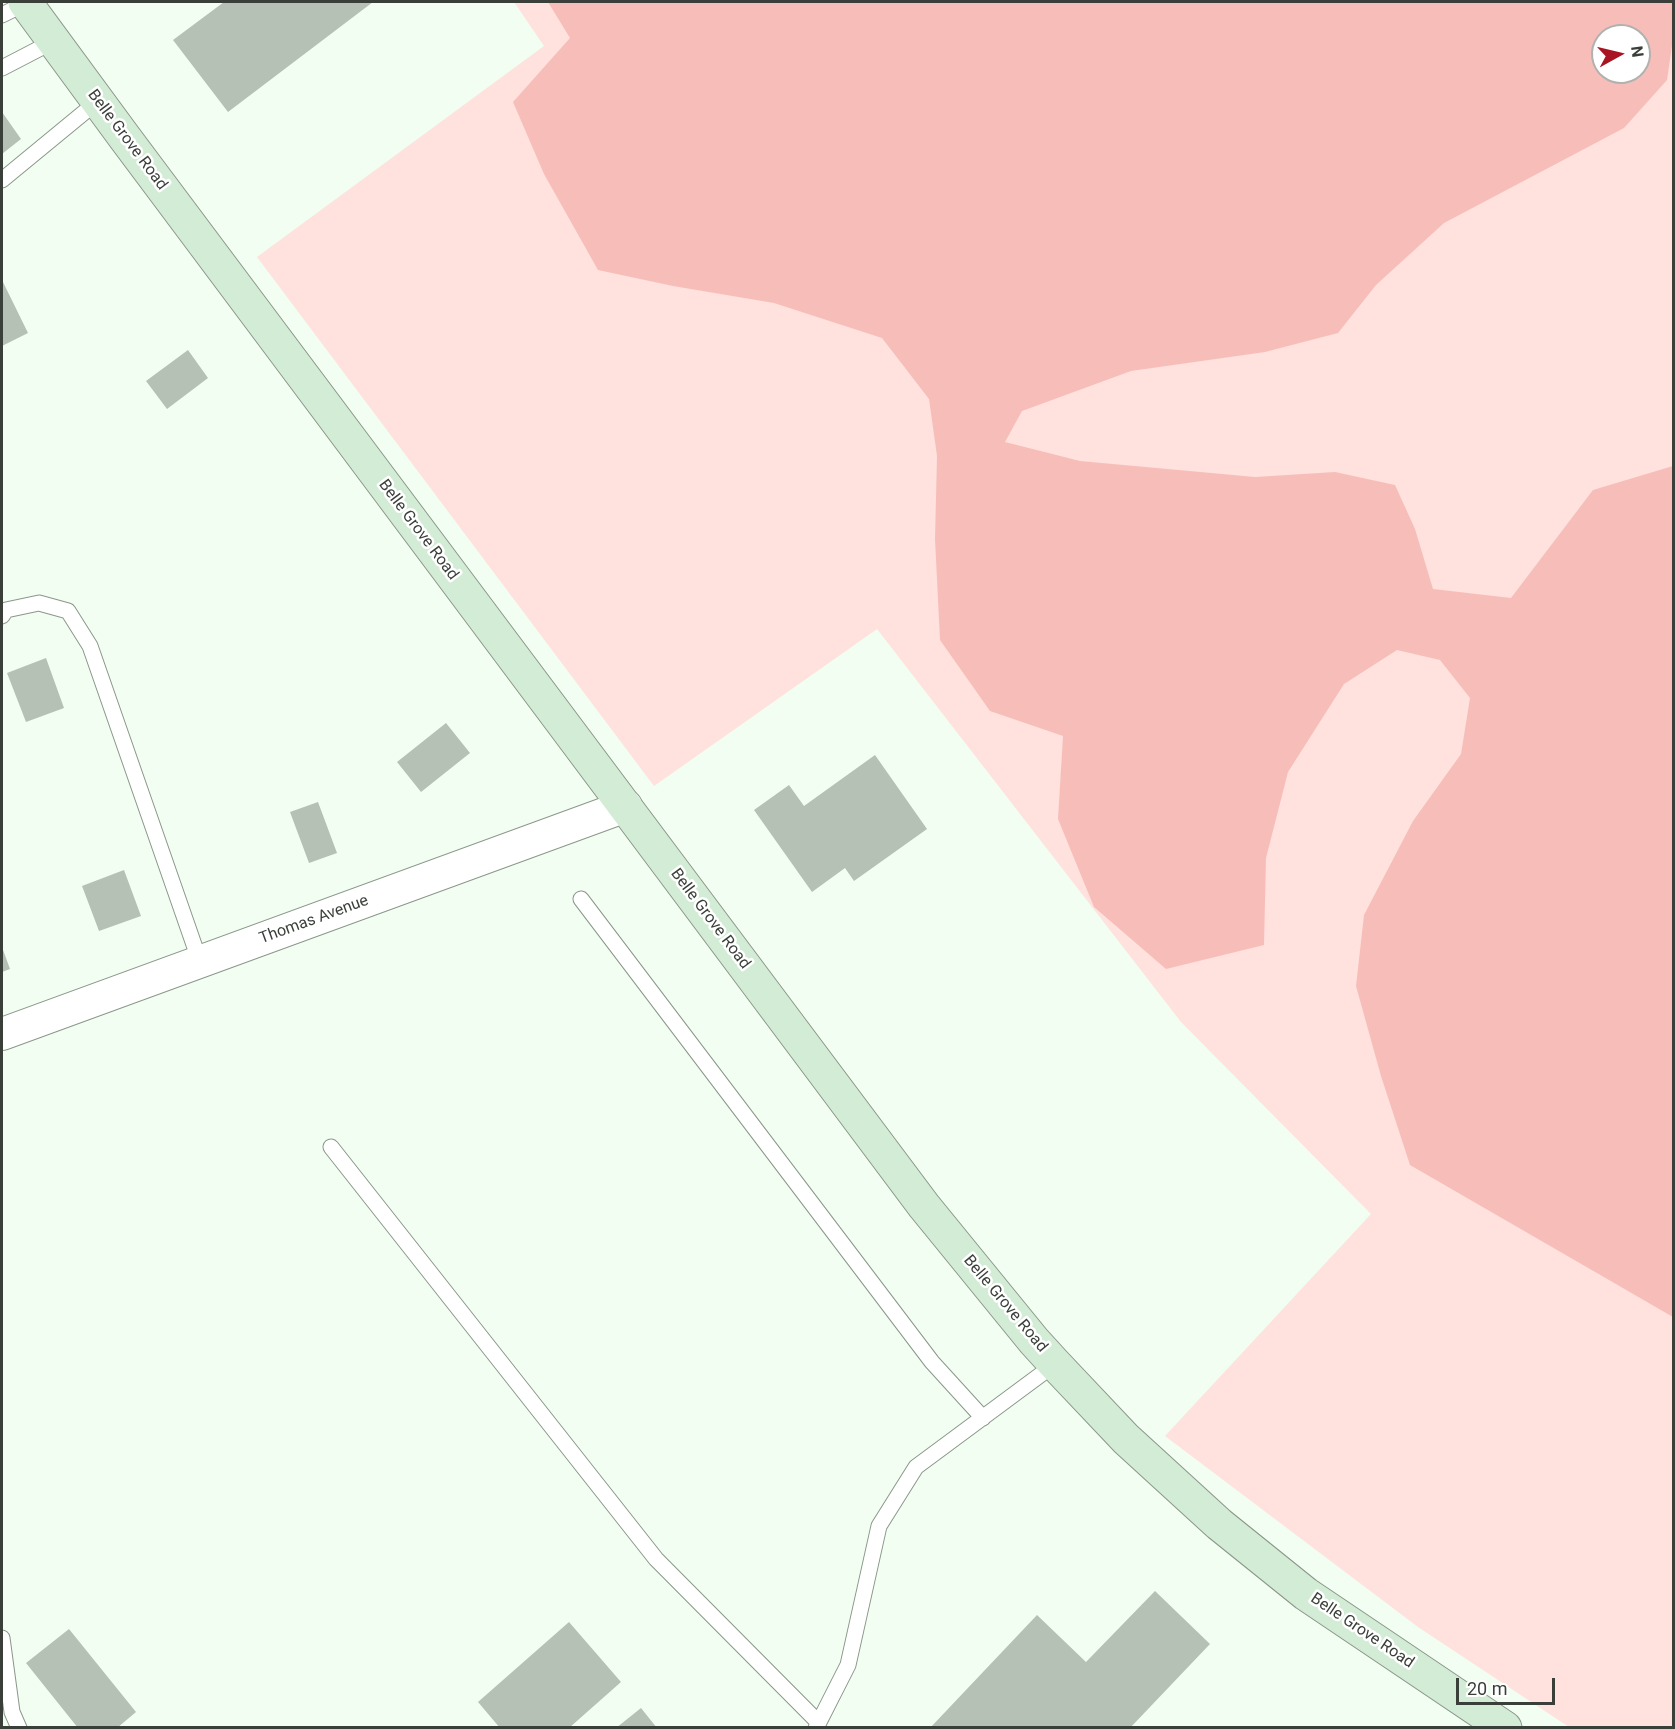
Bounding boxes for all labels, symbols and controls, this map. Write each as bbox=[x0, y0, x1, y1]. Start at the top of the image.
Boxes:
north arrow bbox=[1591, 24, 1651, 84]
text: N bbox=[1627, 45, 1648, 59]
street label: Belle Grove Road bbox=[83, 86, 171, 194]
street label: Belle Grove Road bbox=[374, 476, 462, 584]
street label: Belle Grove Road bbox=[666, 865, 754, 973]
street label: Thomas Avenue bbox=[257, 891, 371, 949]
street label: Belle Grove Road bbox=[959, 1252, 1051, 1356]
street label: Belle Grove Road bbox=[1307, 1589, 1417, 1673]
scale bar bbox=[1459, 1666, 1558, 1704]
text: 20 m bbox=[1467, 1678, 1507, 1699]

